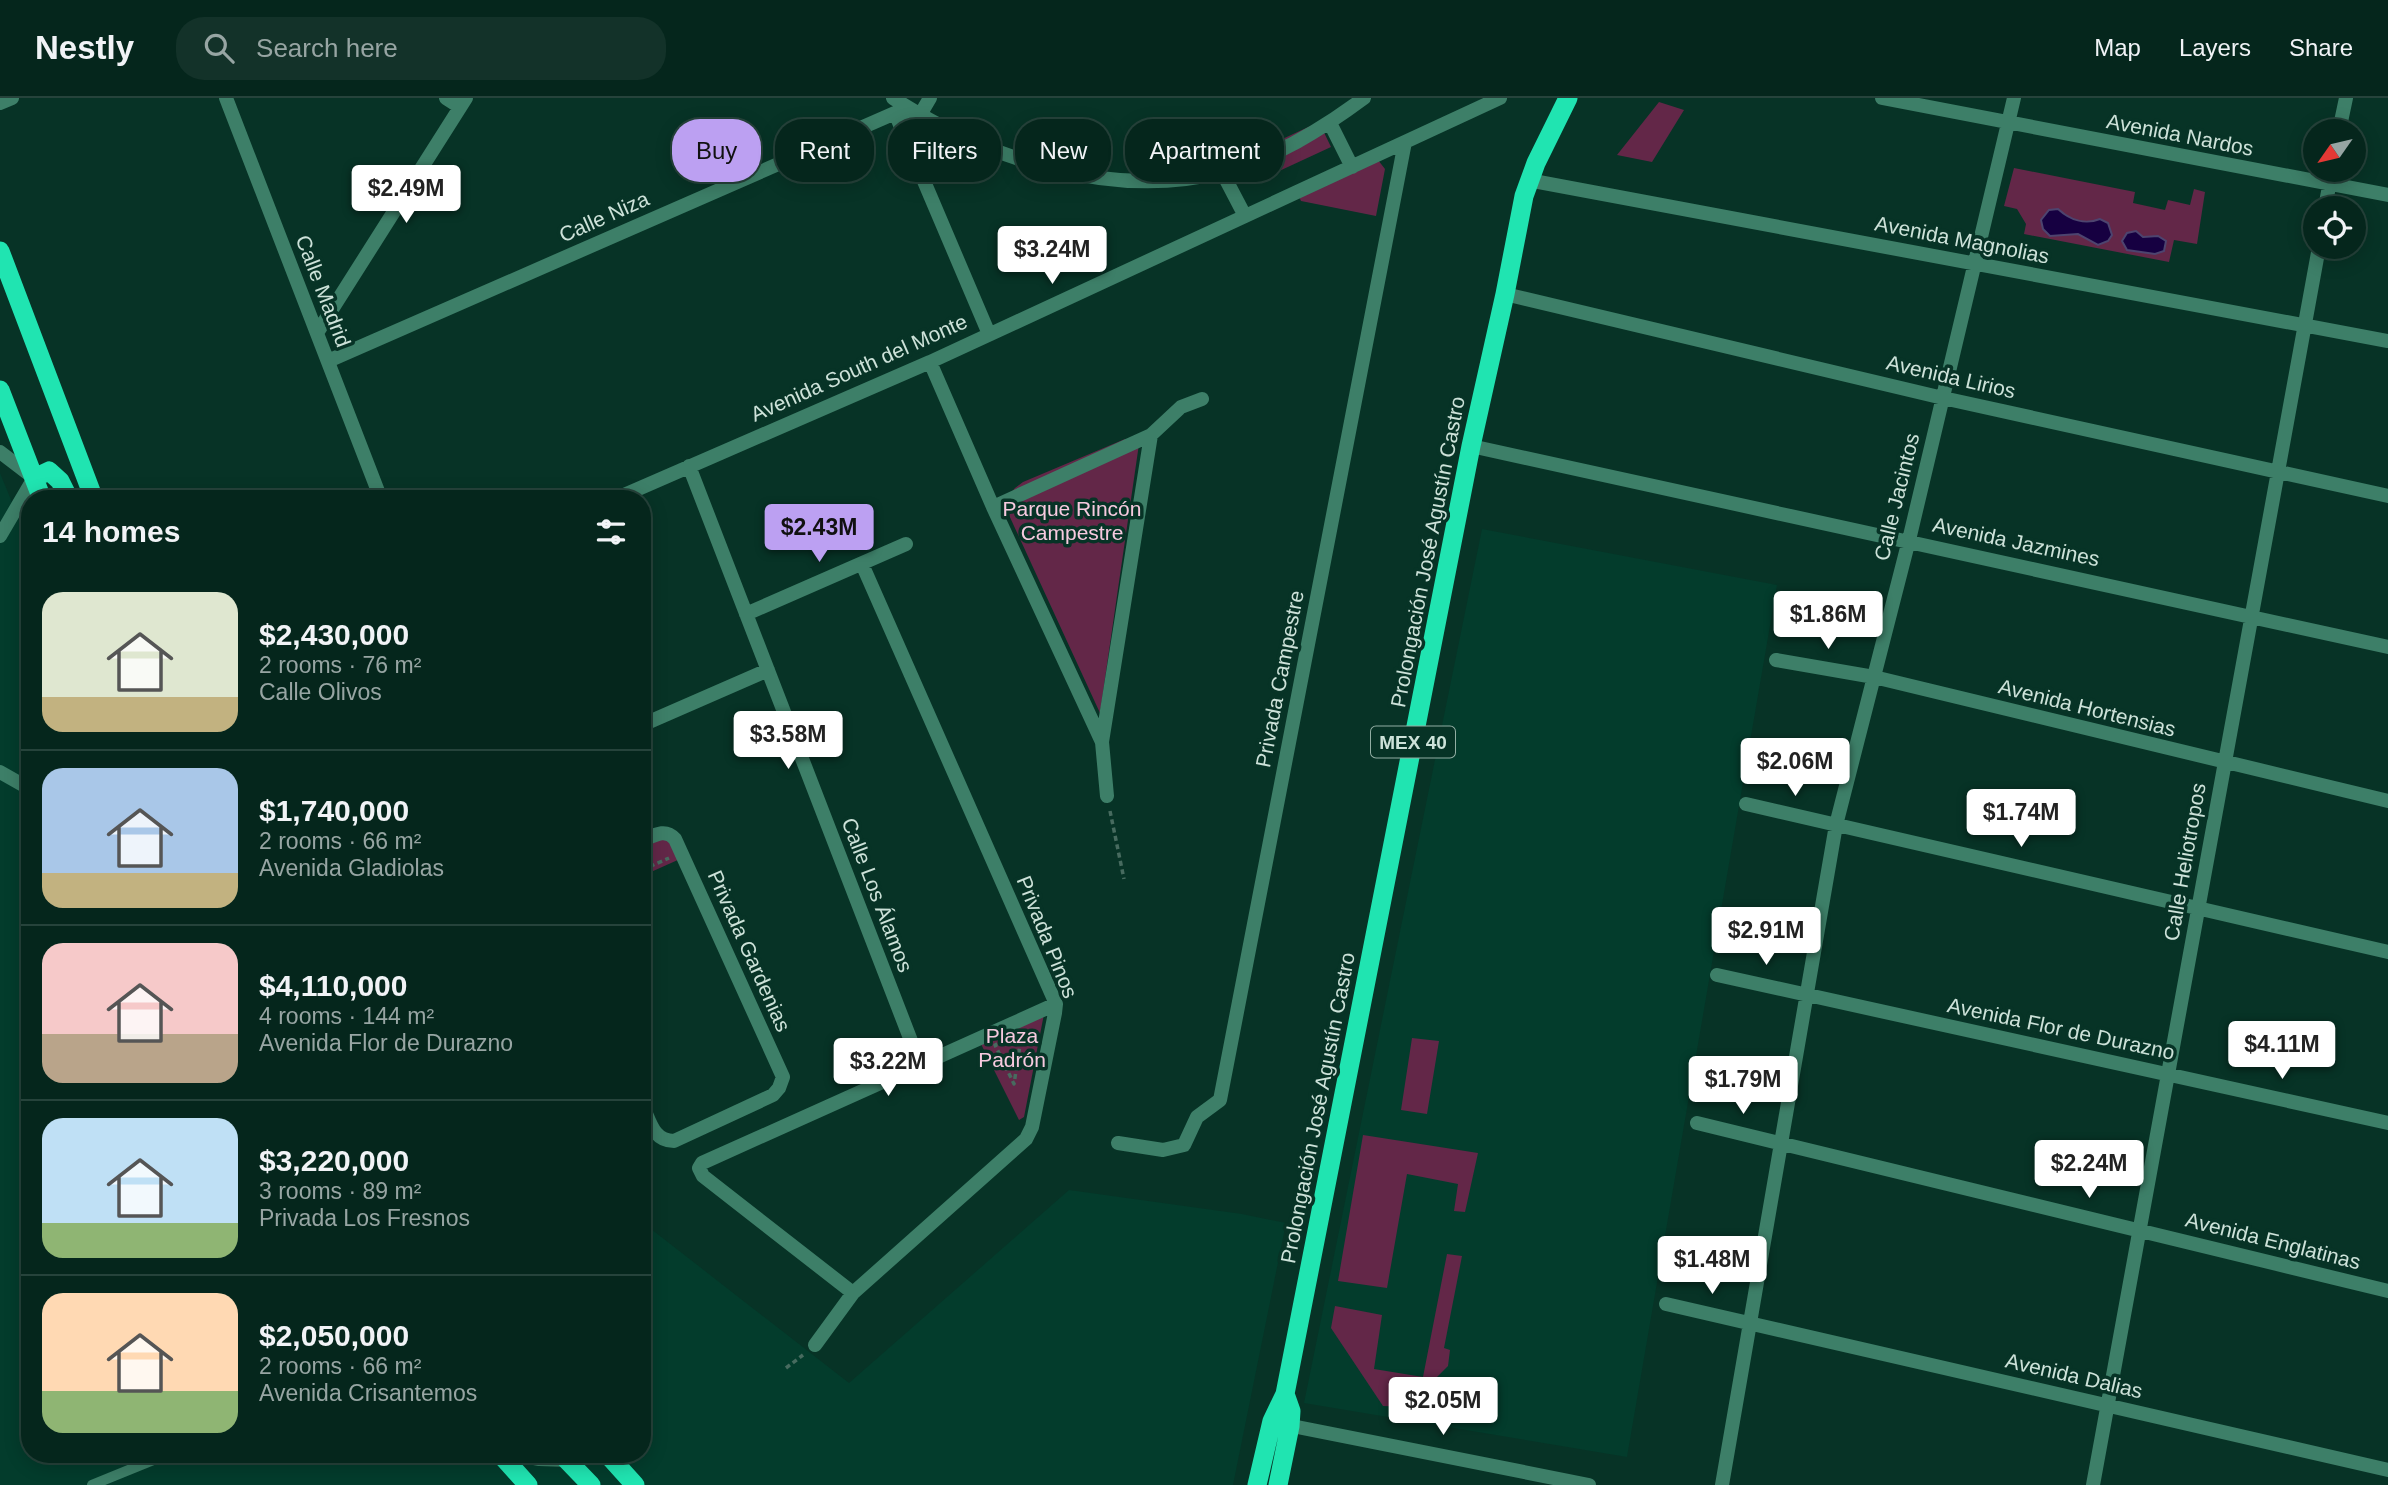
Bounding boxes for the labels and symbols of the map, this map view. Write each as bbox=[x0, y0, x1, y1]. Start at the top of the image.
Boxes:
street label: Avenida Nardos bbox=[2105, 109, 2255, 160]
north arrow bbox=[2303, 119, 2366, 182]
pin: $2.49M bbox=[349, 166, 463, 225]
street label: Calle Niza bbox=[555, 186, 652, 247]
street label: Avenida Magnolias bbox=[1873, 211, 2051, 268]
pin: $3.24M bbox=[995, 226, 1109, 286]
street label: Calle Madrid bbox=[292, 232, 355, 350]
street label: Avenida South del Monte bbox=[747, 309, 970, 426]
street label: Avenida Lirios bbox=[1884, 351, 2018, 403]
street label: Prolongación José Agustín Castro bbox=[1386, 394, 1469, 709]
street label: Calle Jacintos bbox=[1870, 431, 1923, 563]
park label: Parque Rincón Campestre bbox=[1003, 497, 1141, 544]
pin: $2.43M bbox=[762, 504, 876, 564]
street label: Avenida Jazmines bbox=[1931, 513, 2102, 570]
street label: Privada Campestre bbox=[1251, 588, 1308, 769]
pin: $1.86M bbox=[1771, 592, 1885, 651]
street label: Avenida Hortensias bbox=[1996, 674, 2178, 741]
pin: $3.58M bbox=[731, 712, 845, 771]
road number: MEX 40 bbox=[1371, 726, 1455, 758]
pin: $2.06M bbox=[1738, 738, 1852, 798]
street label: Calle Heliotropos bbox=[2159, 781, 2210, 943]
pin: $1.74M bbox=[1964, 790, 2078, 849]
street label: Calle Los Álamos bbox=[837, 814, 917, 975]
street label: Privada Gardenias bbox=[704, 867, 795, 1035]
street label: Privada Pinos bbox=[1013, 872, 1082, 1001]
pin: $2.91M bbox=[1709, 908, 1823, 967]
street label: Prolongación José Agustín Castro bbox=[1276, 950, 1359, 1265]
street label: Avenida Flor de Durazno bbox=[1945, 993, 2177, 1064]
pin: $4.11M bbox=[2225, 1021, 2339, 1081]
park label: Plaza Padrón bbox=[978, 1024, 1046, 1071]
pin: $3.22M bbox=[831, 1038, 945, 1098]
pin: $1.79M bbox=[1686, 1056, 1800, 1116]
pin: $2.24M bbox=[2032, 1140, 2146, 1200]
street label: Avenida Englatinas bbox=[2183, 1208, 2363, 1273]
pin: $1.48M bbox=[1655, 1236, 1769, 1296]
street label: Avenida Dalias bbox=[2003, 1349, 2145, 1402]
pin: $2.05M bbox=[1386, 1378, 1500, 1437]

